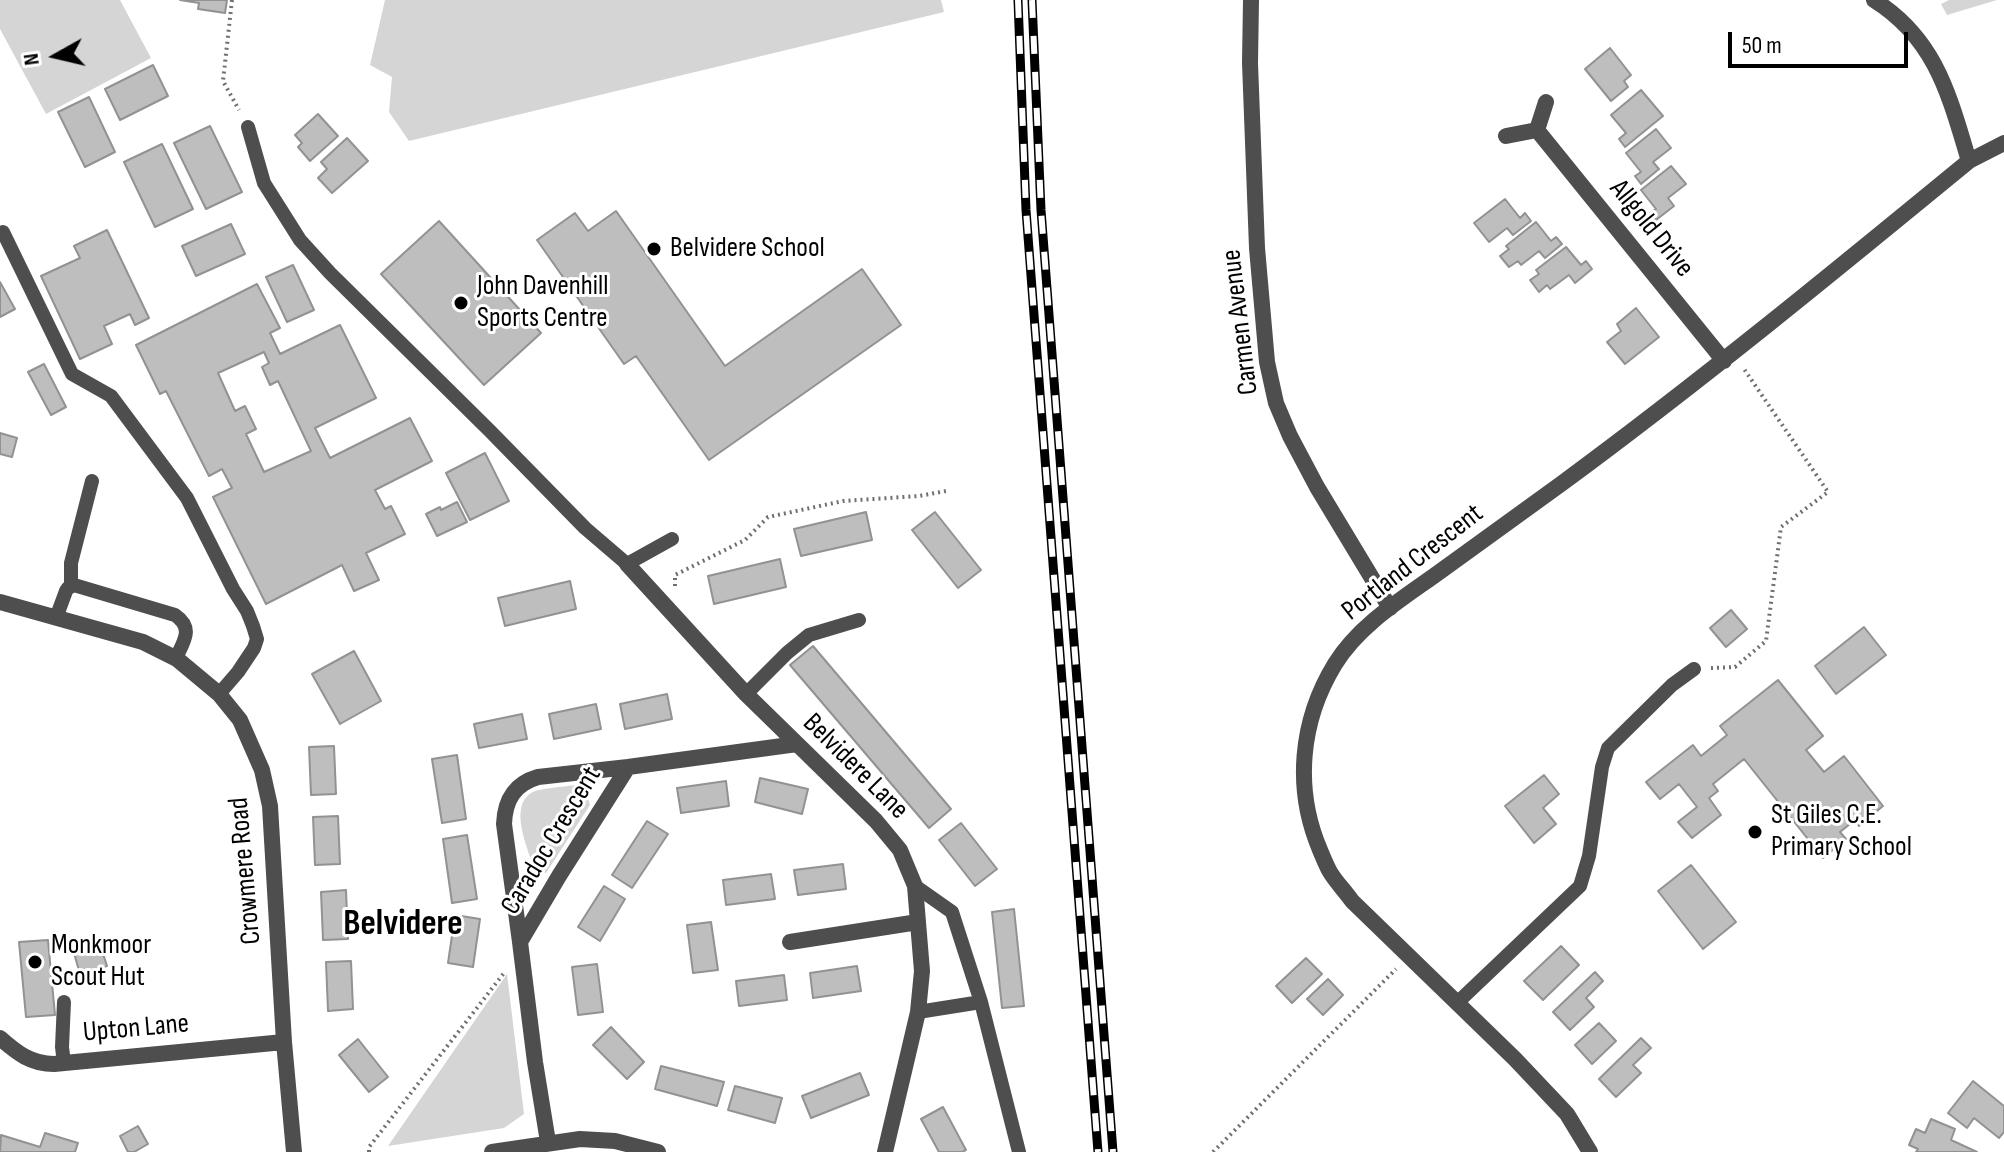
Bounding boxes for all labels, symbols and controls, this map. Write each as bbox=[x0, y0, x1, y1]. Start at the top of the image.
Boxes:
north arrow bbox=[16, 16, 96, 96]
scale bar bbox=[1732, 16, 1912, 66]
text: 50 m bbox=[1742, 31, 1782, 60]
text: N bbox=[18, 52, 46, 67]
street label: Allgold Drive bbox=[1602, 173, 1700, 285]
place label: Belvidere School bbox=[670, 232, 825, 266]
marker: Belvidere School bbox=[645, 240, 663, 258]
street label: Carmen Avenue bbox=[1215, 247, 1267, 397]
place label: John Davenhill Sports Centre bbox=[477, 270, 608, 336]
marker: John Davenhill Sports Centre bbox=[452, 294, 470, 312]
street label: Portland Crescent bbox=[1336, 497, 1490, 629]
street label: Belvidere Lane bbox=[795, 707, 915, 827]
street label: Caradoc Crescent bbox=[495, 761, 609, 921]
street label: Crowmere Road bbox=[223, 796, 269, 946]
place label: St Giles C.E. Primary School bbox=[1771, 799, 1912, 865]
marker: St Giles C.E. Primary School bbox=[1746, 823, 1764, 841]
district label: Belvidere bbox=[343, 903, 463, 947]
place label: Monkmoor Scout Hut bbox=[51, 929, 151, 995]
marker: Monkmoor Scout Hut bbox=[26, 953, 44, 971]
street label: Upton Lane bbox=[82, 1008, 190, 1050]

